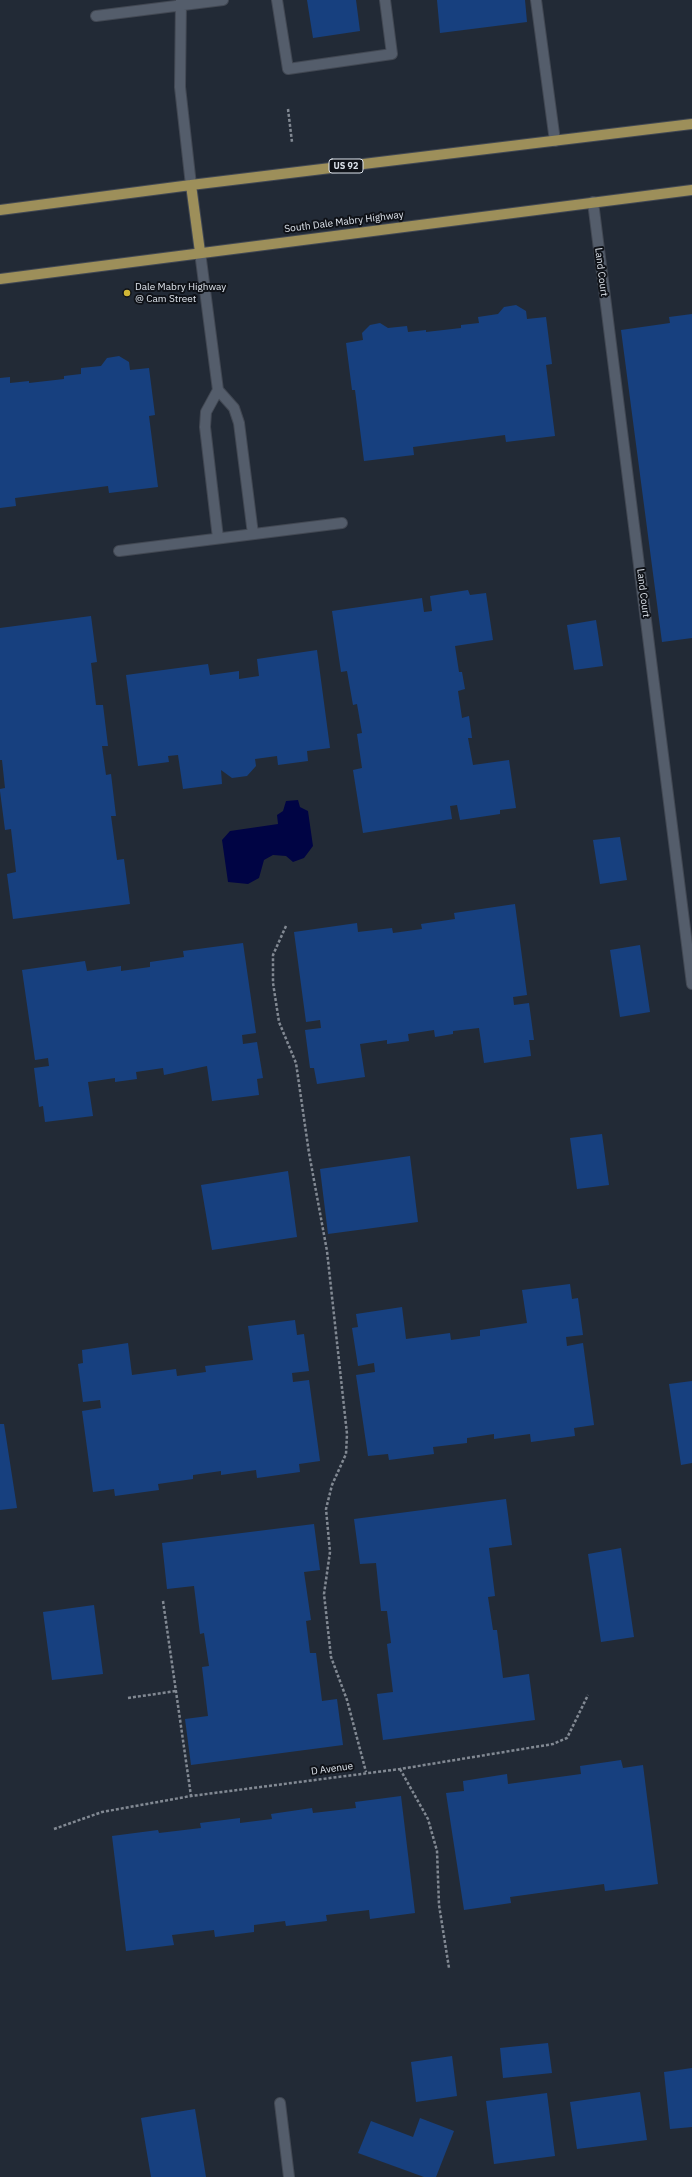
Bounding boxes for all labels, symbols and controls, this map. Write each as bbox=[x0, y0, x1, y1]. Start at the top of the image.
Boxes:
road number: US 92 bbox=[329, 159, 363, 173]
street label: South Dale Mabry Highway bbox=[284, 209, 404, 235]
street label: Land Court bbox=[592, 247, 610, 297]
place label: Dale Mabry Highway @ Cam Street bbox=[135, 281, 226, 304]
marker: Dale Mabry Highway @ Cam Street bbox=[122, 288, 132, 298]
street label: Land Court bbox=[634, 568, 652, 618]
street label: D Avenue bbox=[310, 1760, 354, 1778]

